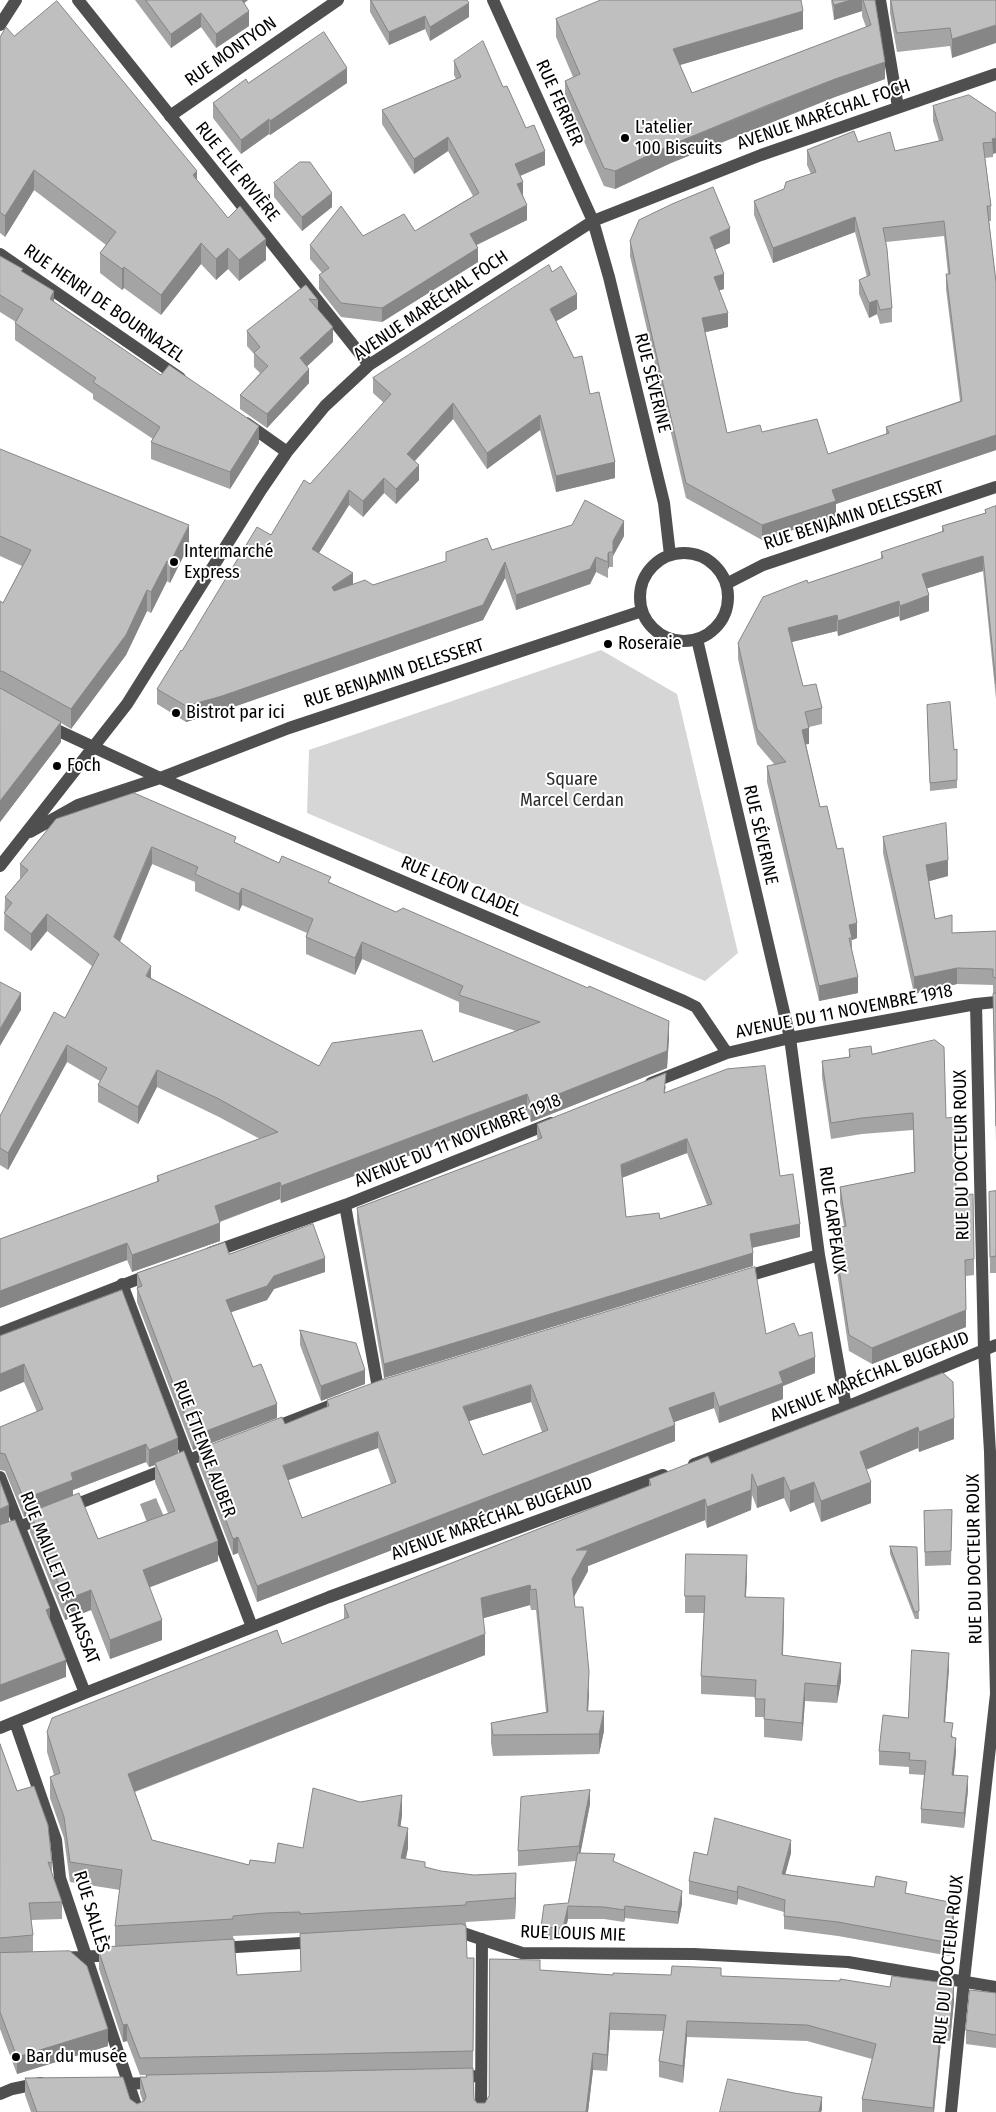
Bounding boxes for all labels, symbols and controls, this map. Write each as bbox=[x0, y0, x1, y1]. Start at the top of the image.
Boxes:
street label: RUE MONTYON bbox=[181, 13, 281, 91]
street label: RUE FERRIER bbox=[530, 57, 588, 149]
street label: AVENUE MARÉCHAL FOCH bbox=[734, 75, 914, 155]
place label: L'atelier 100 Biscuits bbox=[635, 117, 722, 160]
street label: RUE ELIE RIVIÈRE bbox=[190, 118, 284, 226]
marker: L'atelier 100 Biscuits bbox=[619, 132, 631, 144]
street label: RUE HENRI DE BOURNAZEL bbox=[19, 240, 189, 368]
street label: AVENUE MARÉCHAL FOCH bbox=[350, 246, 512, 366]
street label: RUE SÉVERINE bbox=[629, 331, 675, 435]
street label: RUE BENJAMIN DELESSERT bbox=[761, 477, 947, 555]
place label: Intermarché Express bbox=[184, 541, 274, 584]
marker: Intermarché Express bbox=[168, 556, 180, 568]
place label: Roseraie bbox=[618, 633, 682, 655]
street label: RUE BENJAMIN DELESSERT bbox=[301, 635, 487, 713]
marker: Roseraie bbox=[602, 638, 614, 650]
place label: Bistrot par ici bbox=[186, 702, 285, 724]
marker: Bistrot par ici bbox=[170, 707, 182, 719]
place label: Foch bbox=[67, 755, 101, 777]
marker: Foch bbox=[51, 760, 63, 772]
park label: Square Marcel Cerdan bbox=[520, 769, 624, 812]
street label: RUE SÉVERINE bbox=[738, 783, 782, 887]
street label: RUE LEON CLADEL bbox=[397, 852, 525, 922]
street label: AVENUE DU 11 NOVEMBRE 1918 bbox=[734, 980, 954, 1044]
street label: RUE DU DOCTEUR ROUX bbox=[950, 1070, 974, 1240]
street label: AVENUE DU 11 NOVEMBRE 1918 bbox=[352, 1090, 564, 1192]
street label: RUE CARPEAUX bbox=[814, 1165, 850, 1275]
street label: AVENUE MARÉCHAL BUGEAUD bbox=[767, 1327, 973, 1427]
street label: RUE ÉTIENNE AUBER bbox=[168, 1377, 240, 1521]
street label: AVENUE MARÉCHAL BUGEAUD bbox=[388, 1473, 596, 1565]
street label: RUE DU DOCTEUR ROUX bbox=[963, 1474, 987, 1644]
street label: RUE MAILLET DE CHASSAT bbox=[15, 1489, 103, 1667]
street label: RUE SALLÈS bbox=[68, 1868, 114, 1956]
street label: RUE DU DOCTEUR ROUX bbox=[929, 1874, 969, 2046]
street label: RUE LOUIS MIE bbox=[520, 1921, 626, 1947]
place label: Bar du musée bbox=[26, 2046, 127, 2068]
marker: Bar du musée bbox=[10, 2051, 22, 2063]

